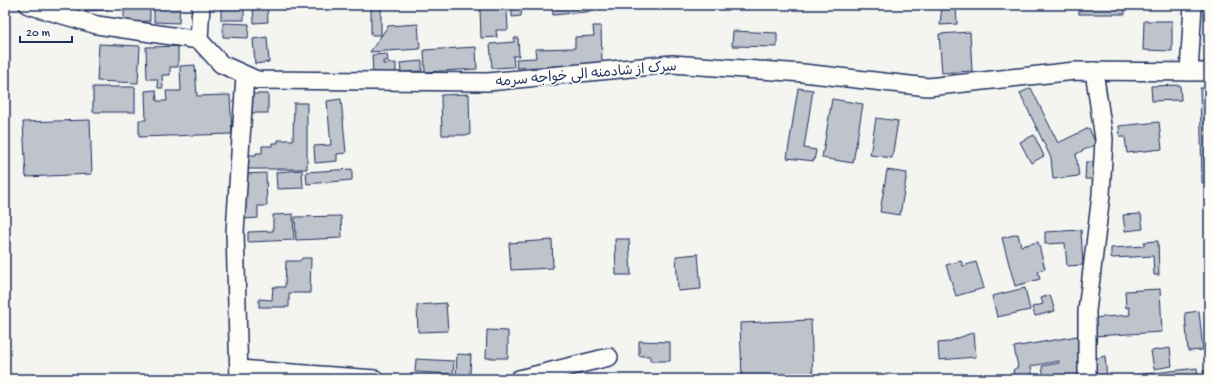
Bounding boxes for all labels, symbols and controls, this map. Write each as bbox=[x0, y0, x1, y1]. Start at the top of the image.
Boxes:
scale bar bbox=[20, 18, 72, 44]
text: 20 m bbox=[26, 27, 51, 41]
street label: سرک از شادمنه الی خواجه سرمه bbox=[495, 59, 678, 92]

